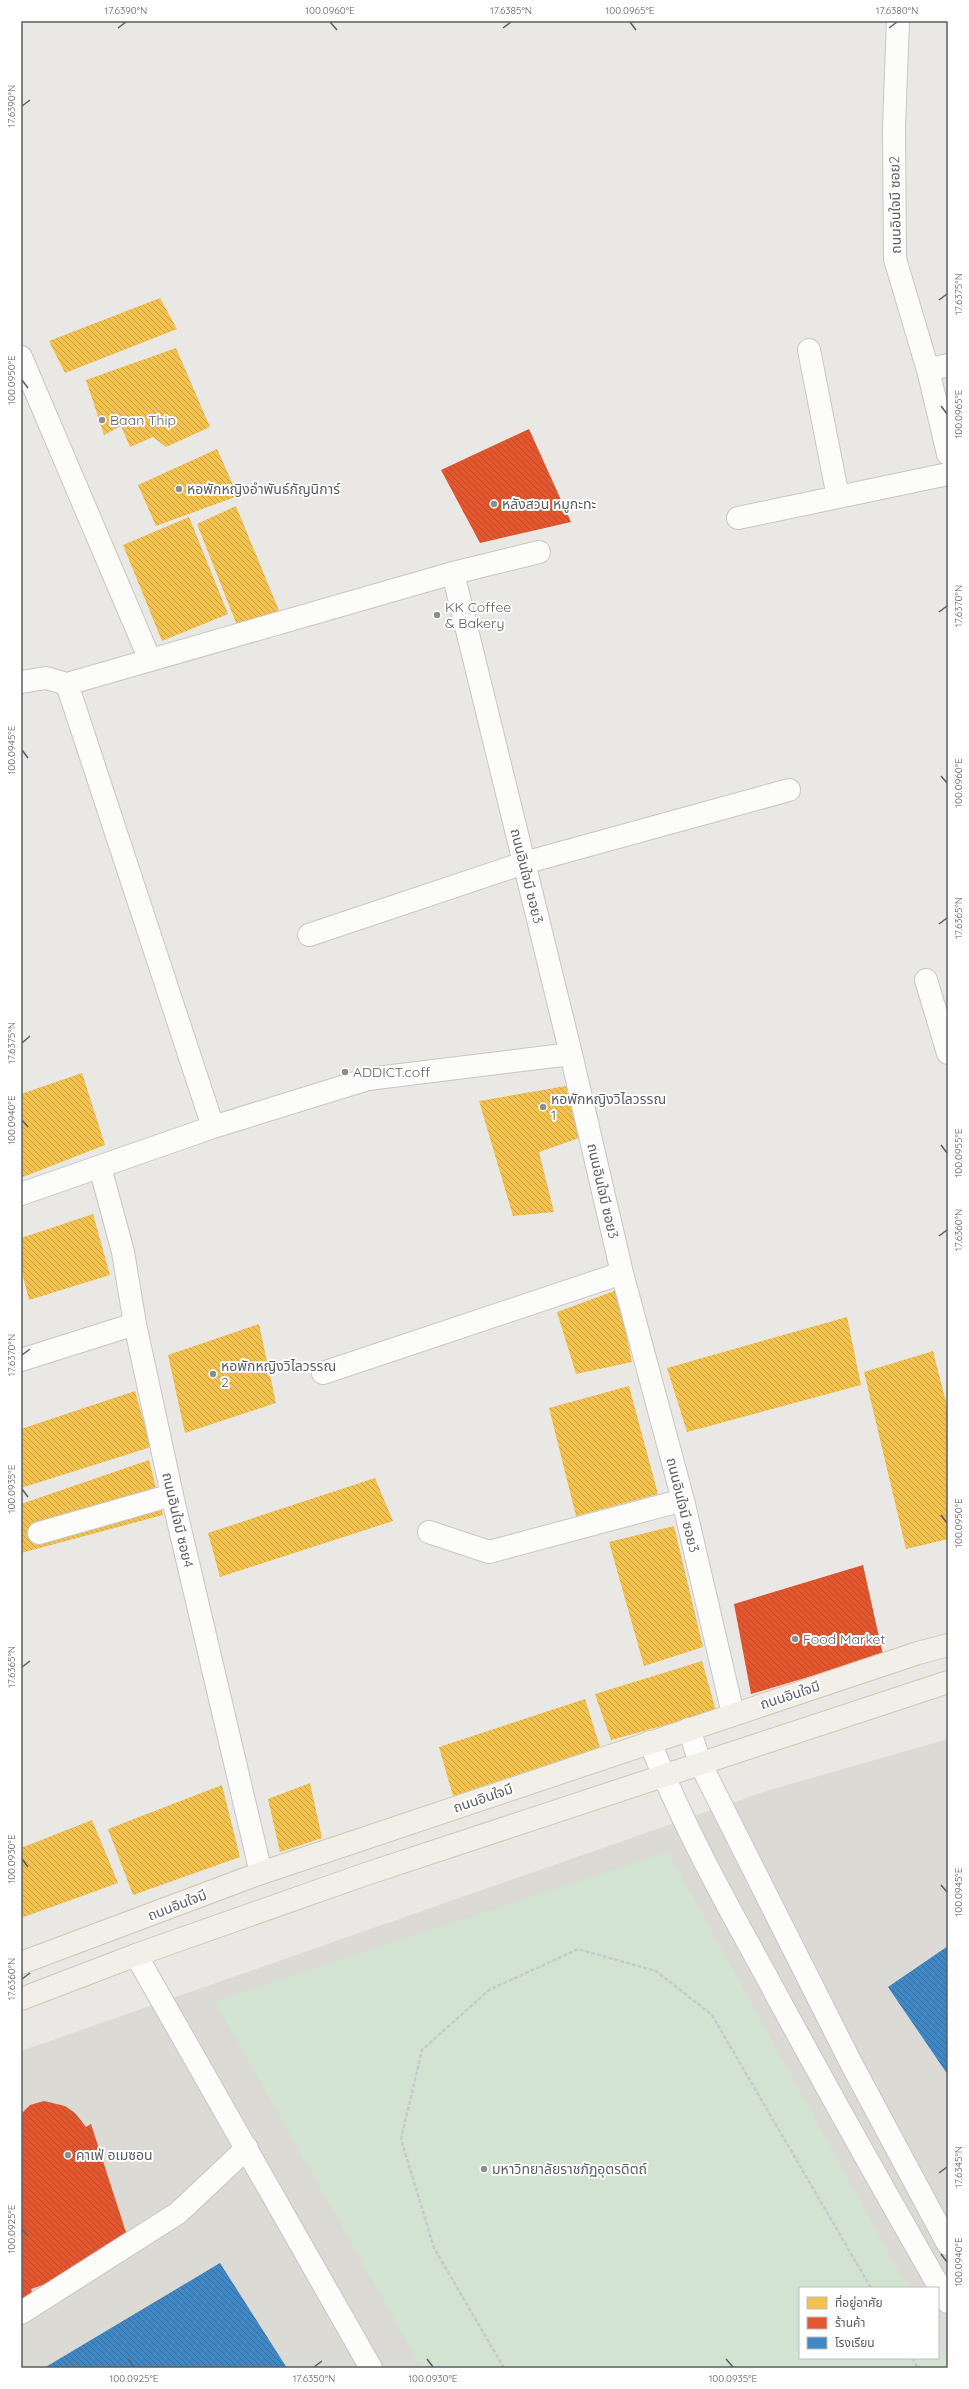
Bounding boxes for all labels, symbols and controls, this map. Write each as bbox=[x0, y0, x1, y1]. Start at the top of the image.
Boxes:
text: 17.6390°N bbox=[105, 4, 147, 17]
text: 100.0960°E bbox=[305, 4, 355, 17]
text: 17.6385°N bbox=[490, 4, 532, 17]
text: 100.0965°E bbox=[606, 4, 655, 17]
text: 17.6380°N bbox=[876, 4, 918, 17]
text: 17.6390°N bbox=[5, 85, 18, 127]
street label: ถนนอินใจมี ซอย2 bbox=[885, 156, 905, 254]
text: 17.6375°N bbox=[952, 273, 965, 315]
text: 100.0950°E bbox=[5, 355, 18, 405]
text: 100.0965°E bbox=[952, 389, 965, 438]
place label: Baan Thip bbox=[110, 411, 176, 429]
marker: Baan Thip bbox=[97, 415, 107, 425]
place label: หอพักหญิงอำพันธ์กัญนิการ์ bbox=[187, 480, 341, 498]
marker: หอพักหญิงอำพันธ์กัญนิการ์ bbox=[174, 484, 184, 494]
place label: หลังสวน หมูกะทะ bbox=[502, 495, 597, 513]
marker: หลังสวน หมูกะทะ bbox=[489, 499, 499, 509]
text: 17.6370°N bbox=[952, 585, 965, 627]
place label: KK Coffee & Bakery bbox=[445, 598, 511, 632]
marker: KK Coffee & Bakery bbox=[432, 610, 442, 620]
text: 100.0945°E bbox=[5, 725, 18, 774]
text: 100.0960°E bbox=[952, 758, 965, 808]
street label: ถนนอินใจมี ซอย3 bbox=[507, 827, 547, 925]
text: 17.6365°N bbox=[952, 897, 965, 939]
text: 17.6375°N bbox=[5, 1022, 18, 1064]
place label: ADDICT.coff bbox=[353, 1063, 430, 1081]
marker: ADDICT.coff bbox=[340, 1067, 350, 1077]
place label: หอพักหญิงวิไลวรรณ 1 bbox=[551, 1090, 666, 1124]
text: 100.0940°E bbox=[5, 1095, 18, 1145]
marker: หอพักหญิงวิไลวรรณ 1 bbox=[538, 1102, 548, 1112]
text: 100.0955°E bbox=[952, 1128, 965, 1177]
street label: ถนนอินใจมี ซอย3 bbox=[583, 1142, 623, 1240]
text: 17.6360°N bbox=[952, 1209, 965, 1251]
text: 17.6370°N bbox=[5, 1334, 18, 1376]
place label: หอพักหญิงวิไลวรรณ 2 bbox=[221, 1357, 336, 1391]
marker: หอพักหญิงวิไลวรรณ 2 bbox=[208, 1369, 218, 1379]
street label: ถนนอินใจมี ซอย3 bbox=[663, 1456, 703, 1554]
text: 100.0935°E bbox=[5, 1464, 18, 1513]
street label: ถนนอินใจมี ซอย4 bbox=[158, 1471, 198, 1569]
text: 100.0950°E bbox=[952, 1498, 965, 1548]
place label: Food Market bbox=[803, 1630, 885, 1648]
marker: Food Market bbox=[790, 1634, 800, 1644]
text: 17.6365°N bbox=[5, 1646, 18, 1688]
street label: ถนนอินใจมี bbox=[758, 1677, 822, 1713]
street label: ถนนอินใจมี bbox=[451, 1779, 515, 1817]
text: 100.0930°E bbox=[5, 1834, 18, 1884]
text: 100.0945°E bbox=[952, 1867, 965, 1916]
street label: ถนนอินใจมี bbox=[145, 1886, 209, 1924]
text: 17.6360°N bbox=[5, 1958, 18, 2000]
place label: คาเฟ่ อเมซอน bbox=[76, 2146, 153, 2164]
text: 17.6345°N bbox=[952, 2146, 965, 2188]
marker: คาเฟ่ อเมซอน bbox=[63, 2150, 73, 2160]
place label: มหาวิทยาลัยราชภัฏอุตรดิตถ์ bbox=[492, 2160, 647, 2178]
marker: มหาวิทยาลัยราชภัฏอุตรดิตถ์ bbox=[479, 2164, 489, 2174]
text: 100.0925°E bbox=[5, 2204, 18, 2253]
text: 100.0940°E bbox=[952, 2237, 965, 2287]
legend bbox=[799, 2287, 939, 2359]
text: ที่อยู่อาศัย bbox=[835, 2294, 883, 2310]
text: ร้านค้า bbox=[835, 2315, 865, 2330]
text: โรงเรียน bbox=[835, 2335, 875, 2350]
text: 100.0925°E bbox=[110, 2372, 159, 2385]
text: 17.6350°N bbox=[293, 2372, 335, 2385]
text: 100.0930°E bbox=[408, 2372, 458, 2385]
text: 100.0935°E bbox=[709, 2372, 758, 2385]

